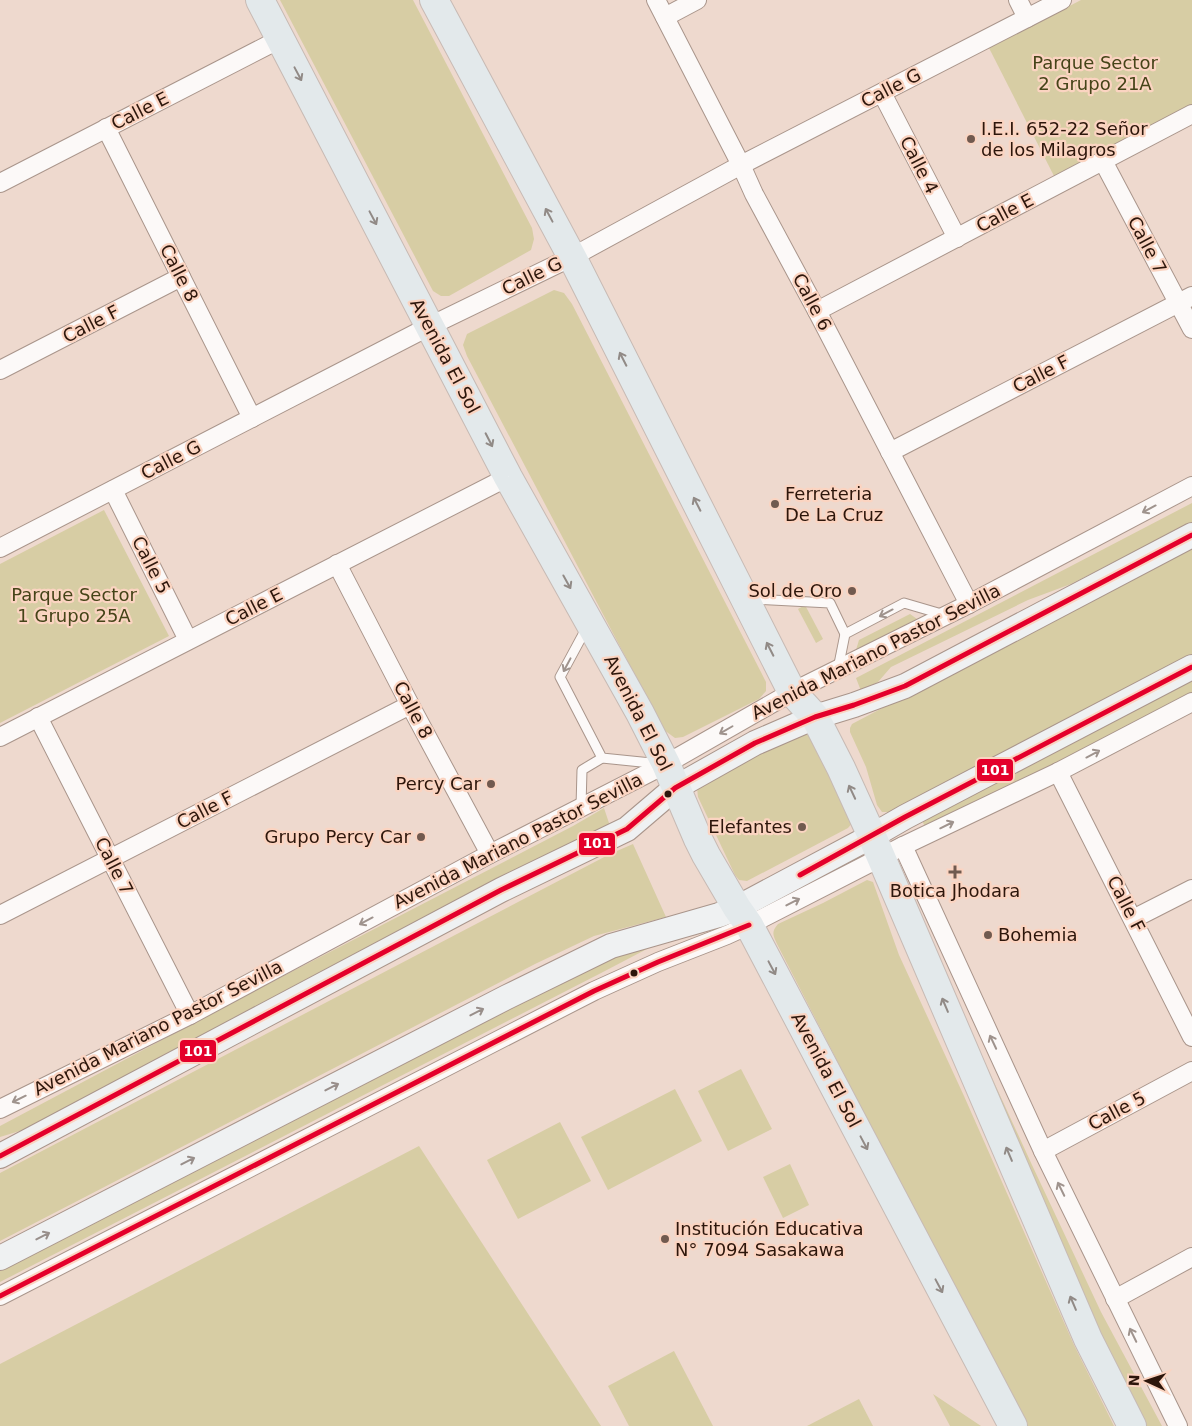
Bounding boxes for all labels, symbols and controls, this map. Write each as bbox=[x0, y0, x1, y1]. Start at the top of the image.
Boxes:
park label: Parque Sector 2 Grupo 21A bbox=[1032, 52, 1158, 94]
street label: Calle G bbox=[857, 64, 924, 112]
one-way arrow bbox=[294, 66, 303, 81]
street label: Calle E bbox=[107, 87, 172, 134]
place label: I.E.I. 652-22 Señor de los Milagros bbox=[981, 118, 1148, 160]
street label: Calle 4 bbox=[896, 132, 943, 197]
marker: I.E.I. 652-22 Señor de los Milagros bbox=[965, 133, 977, 145]
street label: Calle E bbox=[973, 189, 1037, 236]
one-way arrow bbox=[544, 207, 554, 222]
one-way arrow bbox=[368, 211, 378, 226]
street label: Calle 7 bbox=[1124, 213, 1171, 277]
street label: Calle 8 bbox=[156, 240, 203, 305]
street label: Calle G bbox=[498, 252, 565, 299]
street label: Calle 6 bbox=[789, 270, 836, 334]
street label: Avenida El Sol bbox=[406, 295, 485, 417]
street label: Calle F bbox=[59, 300, 123, 347]
street label: Calle F bbox=[1009, 350, 1073, 397]
one-way arrow bbox=[618, 352, 627, 367]
one-way arrow bbox=[485, 432, 494, 447]
street label: Calle G bbox=[137, 436, 204, 484]
place label: Ferreteria De La Cruz bbox=[785, 483, 883, 525]
one-way arrow bbox=[692, 497, 701, 512]
marker: Ferreteria De La Cruz bbox=[769, 498, 781, 510]
one-way arrow bbox=[1142, 505, 1157, 514]
street label: Calle 5 bbox=[128, 532, 175, 597]
one-way arrow bbox=[562, 575, 572, 590]
street label: Avenida Mariano Pastor Sevilla bbox=[748, 579, 1004, 724]
place label: Sol de Oro bbox=[748, 580, 842, 601]
street label: Calle E bbox=[221, 583, 286, 630]
park label: Parque Sector 1 Grupo 25A bbox=[11, 584, 137, 626]
marker: Sol de Oro bbox=[846, 585, 858, 597]
one-way arrow bbox=[878, 608, 893, 618]
one-way arrow bbox=[765, 642, 774, 657]
street label: Avenida El Sol bbox=[600, 651, 677, 774]
one-way arrow bbox=[562, 658, 572, 673]
street label: Calle 8 bbox=[390, 678, 437, 742]
one-way arrow bbox=[719, 726, 734, 736]
one-way arrow bbox=[1085, 749, 1100, 759]
line badge: 101 bbox=[976, 758, 1014, 782]
text: 101 bbox=[980, 762, 1010, 778]
street label: Avenida Mariano Pastor Sevilla bbox=[390, 768, 646, 913]
place label: Percy Car bbox=[395, 773, 482, 794]
marker: Percy Car bbox=[485, 778, 497, 790]
one-way arrow bbox=[847, 785, 856, 800]
street label: Calle F bbox=[173, 786, 237, 833]
unlabelled marker bbox=[663, 789, 673, 799]
place label: Elefantes bbox=[708, 816, 792, 837]
one-way arrow bbox=[939, 820, 954, 830]
marker: Elefantes bbox=[796, 821, 808, 833]
place label: Grupo Percy Car bbox=[265, 826, 412, 847]
marker: Grupo Percy Car bbox=[415, 831, 427, 843]
line badge: 101 bbox=[578, 832, 616, 856]
street label: Calle 7 bbox=[91, 833, 138, 898]
text: 101 bbox=[582, 835, 612, 851]
marker: Botica Jhodara bbox=[949, 866, 961, 878]
street label: Calle F bbox=[1103, 872, 1150, 936]
place label: Botica Jhodara bbox=[890, 880, 1020, 901]
one-way arrow bbox=[785, 897, 800, 906]
one-way arrow bbox=[359, 917, 374, 926]
place label: Bohemia bbox=[998, 924, 1077, 945]
marker: Bohemia bbox=[982, 929, 994, 941]
street label: Avenida Mariano Pastor Sevilla bbox=[30, 955, 286, 1100]
one-way arrow bbox=[767, 960, 777, 975]
unlabelled marker bbox=[629, 968, 639, 978]
one-way arrow bbox=[939, 998, 949, 1013]
one-way arrow bbox=[469, 1007, 484, 1017]
street label: Avenida El Sol bbox=[787, 1009, 866, 1131]
one-way arrow bbox=[987, 1035, 997, 1050]
line badge: 101 bbox=[179, 1039, 217, 1063]
text: 101 bbox=[183, 1043, 213, 1059]
one-way arrow bbox=[324, 1082, 339, 1091]
street label: Calle 5 bbox=[1085, 1087, 1149, 1134]
one-way arrow bbox=[12, 1095, 27, 1104]
one-way arrow bbox=[859, 1135, 869, 1150]
one-way arrow bbox=[1003, 1147, 1013, 1162]
one-way arrow bbox=[180, 1156, 195, 1165]
one-way arrow bbox=[1056, 1182, 1066, 1197]
place label: Institución Educativa N° 7094 Sasakawa bbox=[675, 1218, 864, 1260]
one-way arrow bbox=[36, 1231, 51, 1241]
marker: Institución Educativa N° 7094 Sasakawa bbox=[659, 1233, 671, 1245]
one-way arrow bbox=[935, 1279, 945, 1293]
one-way arrow bbox=[1068, 1296, 1077, 1311]
one-way arrow bbox=[1128, 1328, 1137, 1343]
north arrow bbox=[1122, 1356, 1172, 1406]
text: N bbox=[1126, 1374, 1142, 1387]

